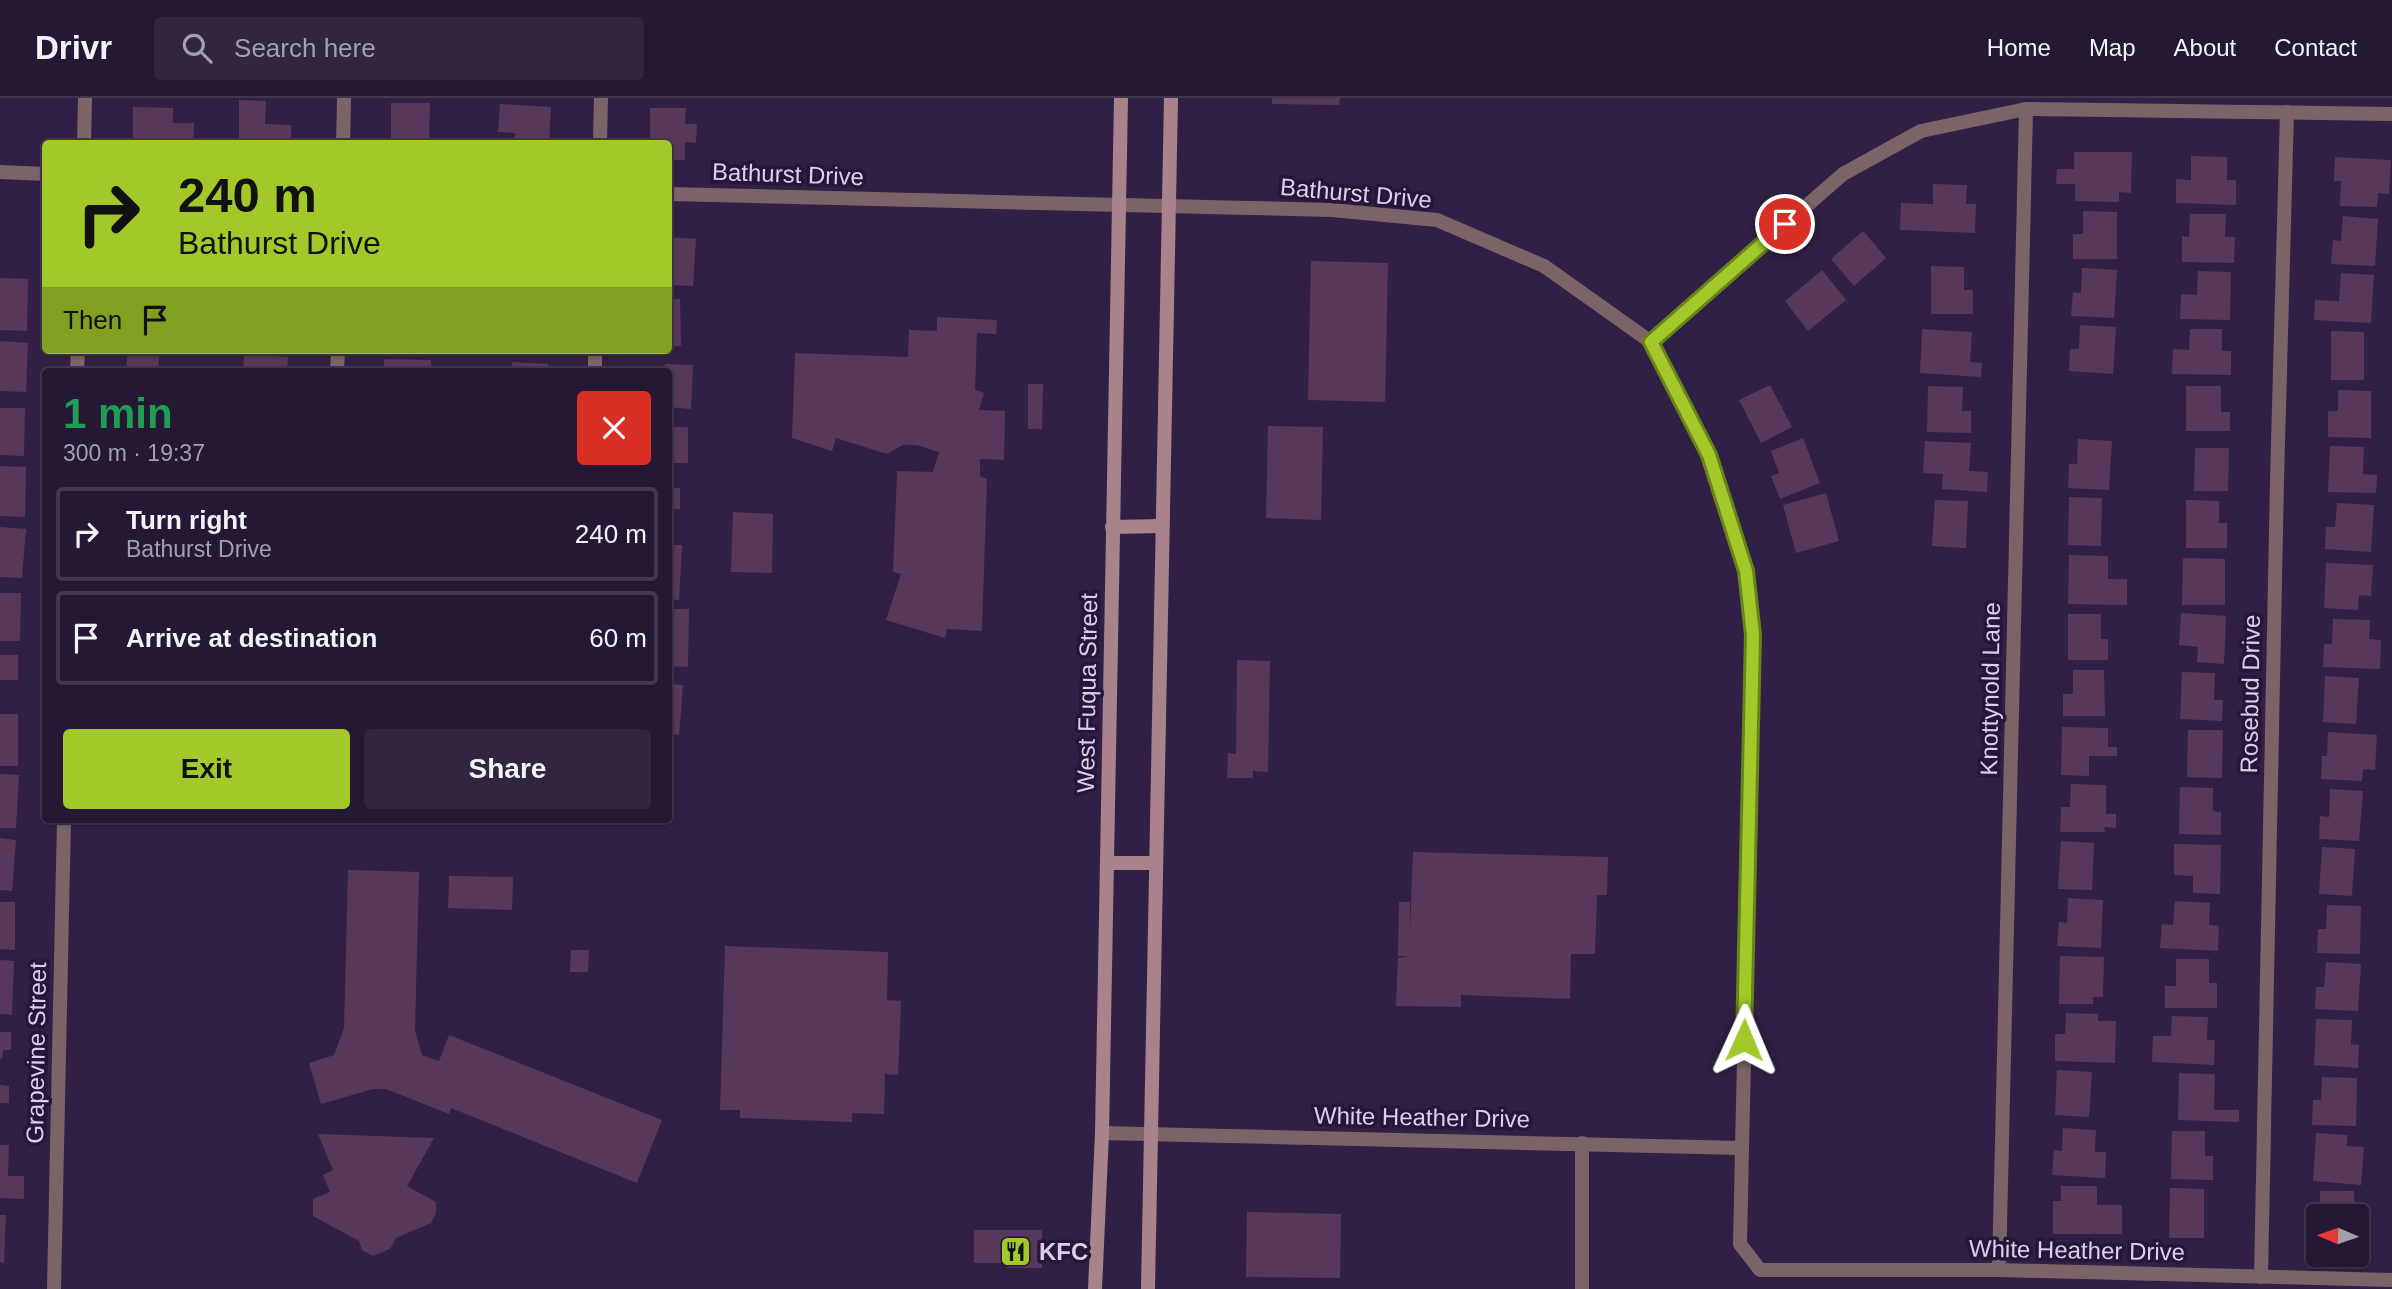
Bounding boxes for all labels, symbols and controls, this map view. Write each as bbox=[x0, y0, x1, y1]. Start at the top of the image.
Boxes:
search box bbox=[154, 17, 644, 80]
text: Drivr bbox=[35, 29, 112, 66]
icon: search bbox=[178, 29, 216, 67]
text: Search here bbox=[234, 33, 376, 63]
text: Home bbox=[1987, 34, 2051, 61]
text: Map bbox=[2089, 34, 2136, 61]
text: About bbox=[2174, 34, 2236, 61]
text: Contact bbox=[2274, 34, 2357, 61]
street label: Bathurst Drive bbox=[712, 158, 864, 190]
icon: right bbox=[63, 168, 154, 259]
text: 240 m bbox=[178, 168, 317, 222]
street label: Bathurst Drive bbox=[1279, 173, 1433, 213]
pin bbox=[1755, 194, 1815, 254]
icon: arrive bbox=[1766, 205, 1804, 243]
text: Bathurst Drive bbox=[178, 225, 381, 261]
icon: arrive bbox=[136, 301, 174, 339]
text: Then bbox=[63, 305, 122, 335]
text: 1 min bbox=[63, 390, 173, 437]
button: close bbox=[577, 391, 651, 465]
text: 300 m · 19:37 bbox=[63, 440, 205, 466]
text: Turn right bbox=[126, 505, 247, 535]
icon: right bbox=[67, 515, 105, 553]
text: 240 m bbox=[575, 519, 647, 549]
text: Bathurst Drive bbox=[126, 536, 272, 562]
street label: West Fuqua Street bbox=[1072, 593, 1102, 793]
street label: Knottynold Lane bbox=[1975, 602, 2005, 776]
street label: Rosebud Drive bbox=[2235, 614, 2265, 774]
icon: arrive bbox=[67, 619, 105, 657]
text: Arrive at destination bbox=[126, 623, 377, 653]
text: 60 m bbox=[589, 623, 647, 653]
button: Exit bbox=[63, 729, 350, 809]
button: Share bbox=[364, 729, 651, 809]
street label: Grapevine Street bbox=[21, 962, 51, 1144]
position arrow bbox=[1707, 1003, 1781, 1077]
street label: White Heather Drive bbox=[1314, 1102, 1530, 1132]
north arrow bbox=[2306, 1204, 2370, 1267]
map controls bbox=[2306, 1204, 2369, 1267]
restaurant icon: KFC bbox=[999, 1234, 1033, 1268]
street label: White Heather Drive bbox=[1969, 1235, 2185, 1265]
place label: KFC bbox=[1039, 1238, 1088, 1265]

